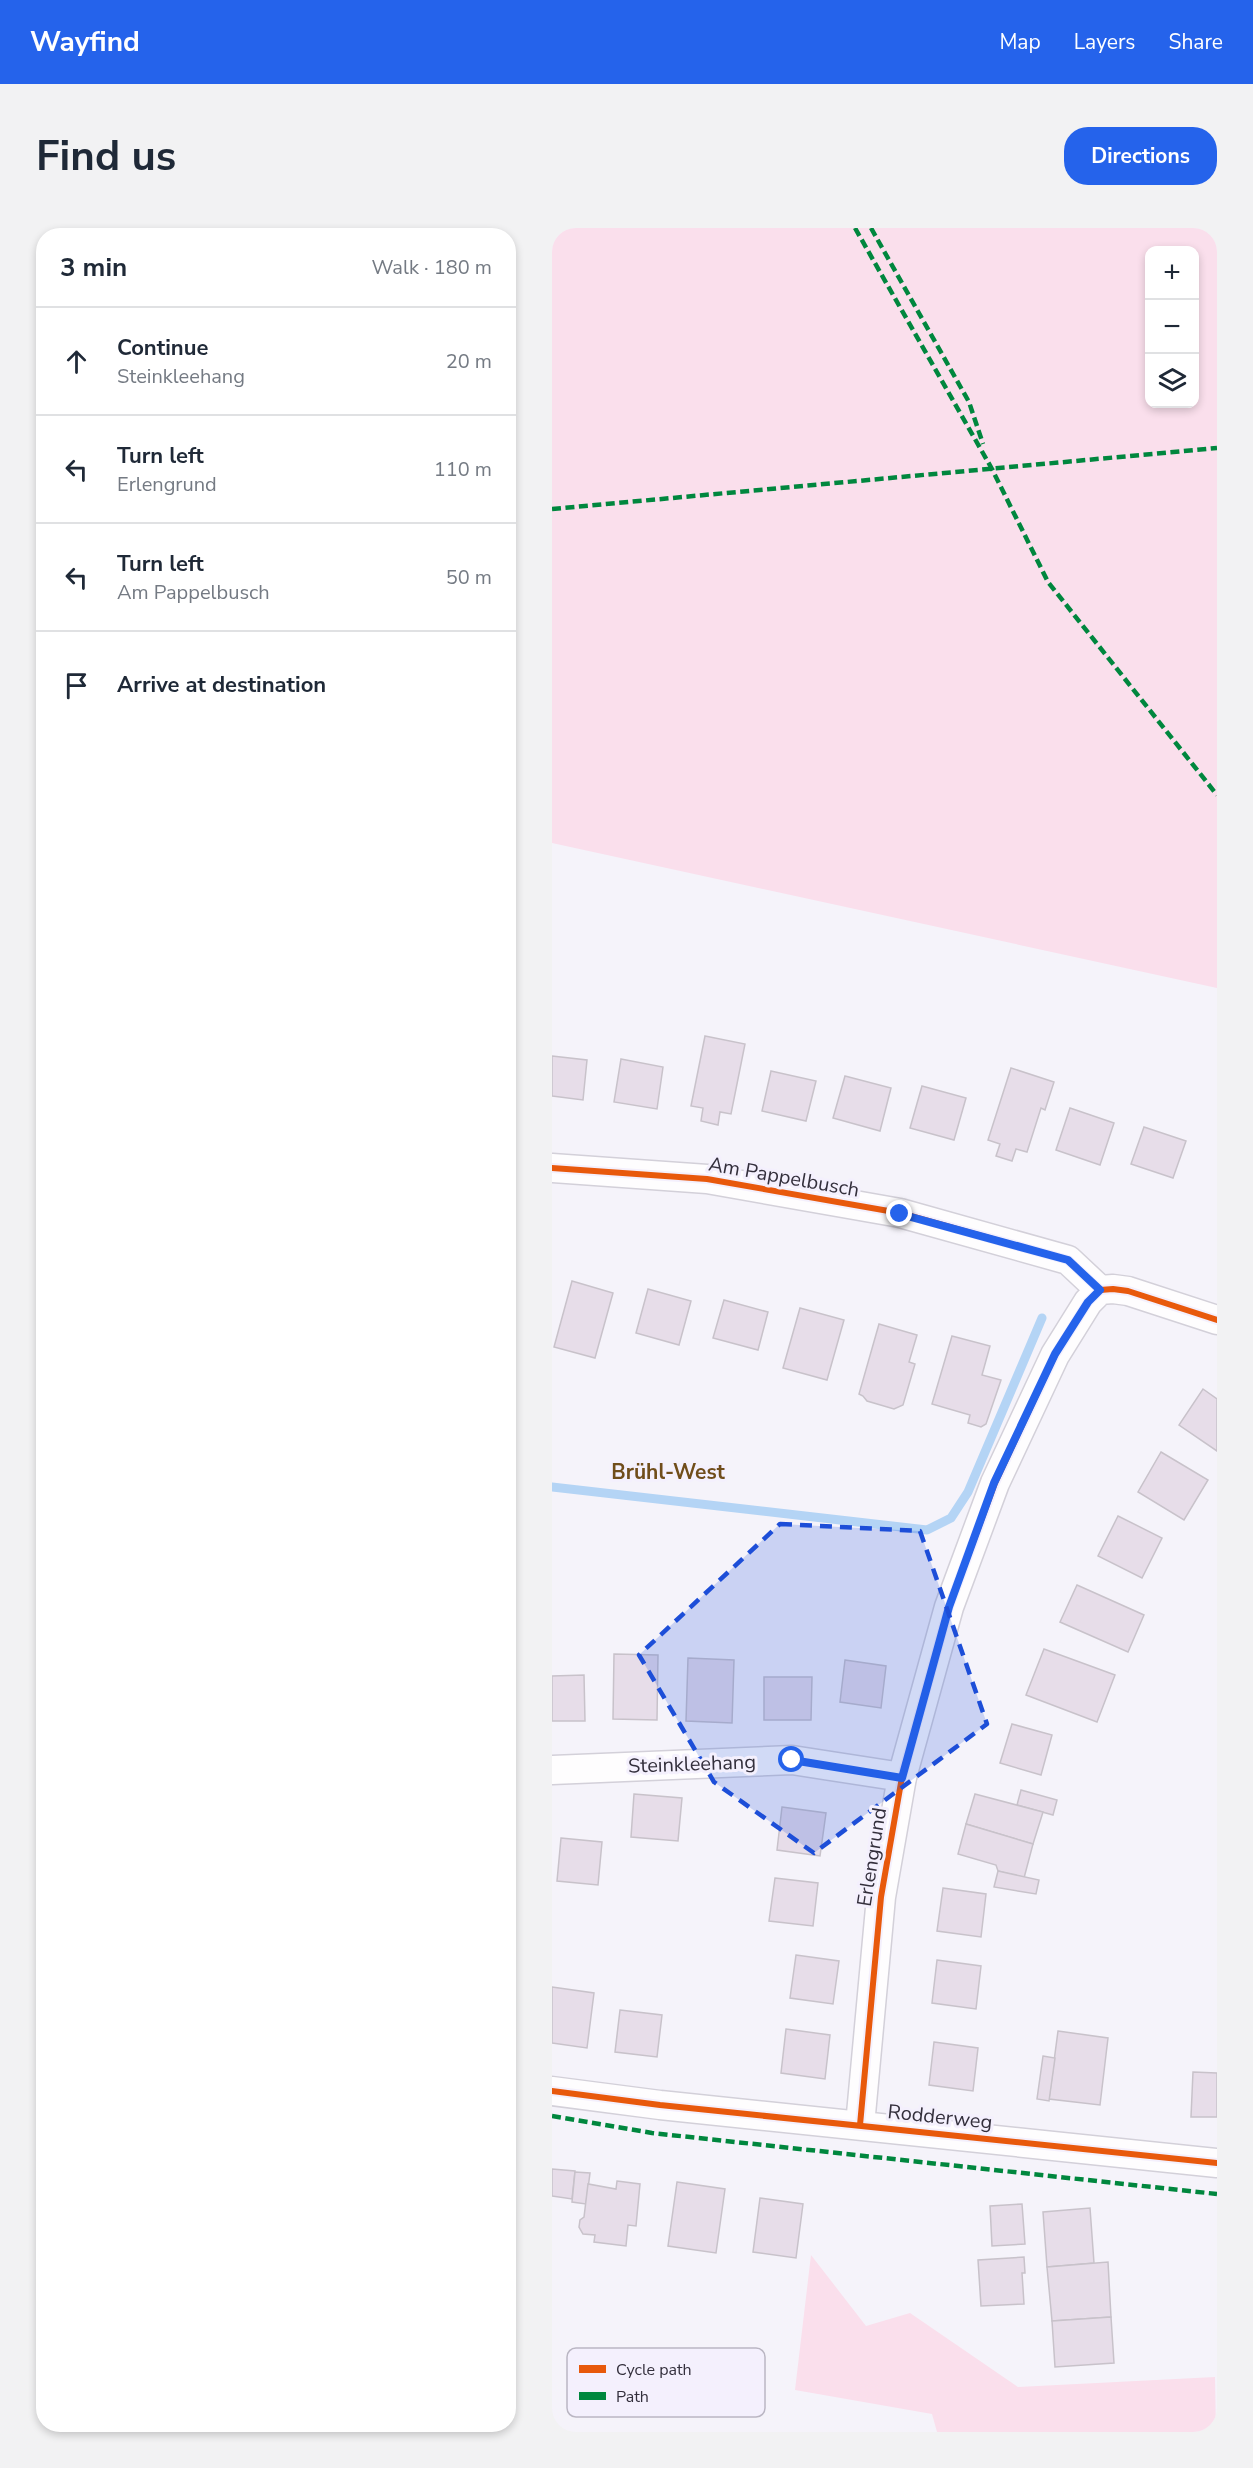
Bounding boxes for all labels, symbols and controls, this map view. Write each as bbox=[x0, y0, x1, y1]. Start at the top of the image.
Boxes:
text: Wayfind bbox=[30, 23, 140, 61]
text: Map bbox=[999, 28, 1041, 56]
text: Layers bbox=[1074, 28, 1135, 56]
text: Share bbox=[1168, 28, 1223, 56]
button: Directions bbox=[1064, 127, 1217, 185]
text: Find us bbox=[36, 128, 176, 185]
map controls bbox=[1145, 246, 1199, 408]
button: + bbox=[1145, 246, 1199, 300]
text: 3 min bbox=[60, 250, 127, 285]
text: Walk · 180 m bbox=[372, 254, 492, 281]
button: − bbox=[1145, 300, 1199, 354]
text: Continue bbox=[117, 333, 208, 363]
icon: ahead bbox=[60, 345, 93, 378]
text: 20 m bbox=[446, 348, 492, 375]
button: layers bbox=[1145, 354, 1199, 408]
text: Steinkleehang bbox=[117, 363, 245, 390]
text: Turn left bbox=[117, 441, 204, 471]
icon: left bbox=[60, 453, 93, 486]
text: 110 m bbox=[434, 456, 492, 483]
text: Erlengrund bbox=[117, 471, 217, 498]
text: Turn left bbox=[117, 549, 204, 579]
icon: left bbox=[60, 561, 93, 594]
text: 50 m bbox=[446, 564, 492, 591]
text: Am Pappelbusch bbox=[117, 579, 270, 606]
icon: arrive bbox=[60, 669, 93, 702]
text: Arrive at destination bbox=[117, 670, 326, 700]
street label: Am Pappelbusch bbox=[707, 1150, 861, 1204]
route end bbox=[886, 1200, 912, 1226]
district label: Brühl-West bbox=[611, 1458, 726, 1486]
route start bbox=[778, 1746, 804, 1772]
street label: Steinkleehang bbox=[628, 1748, 756, 1780]
street label: Erlengrund bbox=[851, 1806, 893, 1908]
street label: Rodderweg bbox=[886, 2098, 994, 2136]
legend bbox=[567, 2348, 765, 2417]
text: Cycle path bbox=[616, 2359, 692, 2381]
text: Path bbox=[616, 2386, 649, 2408]

